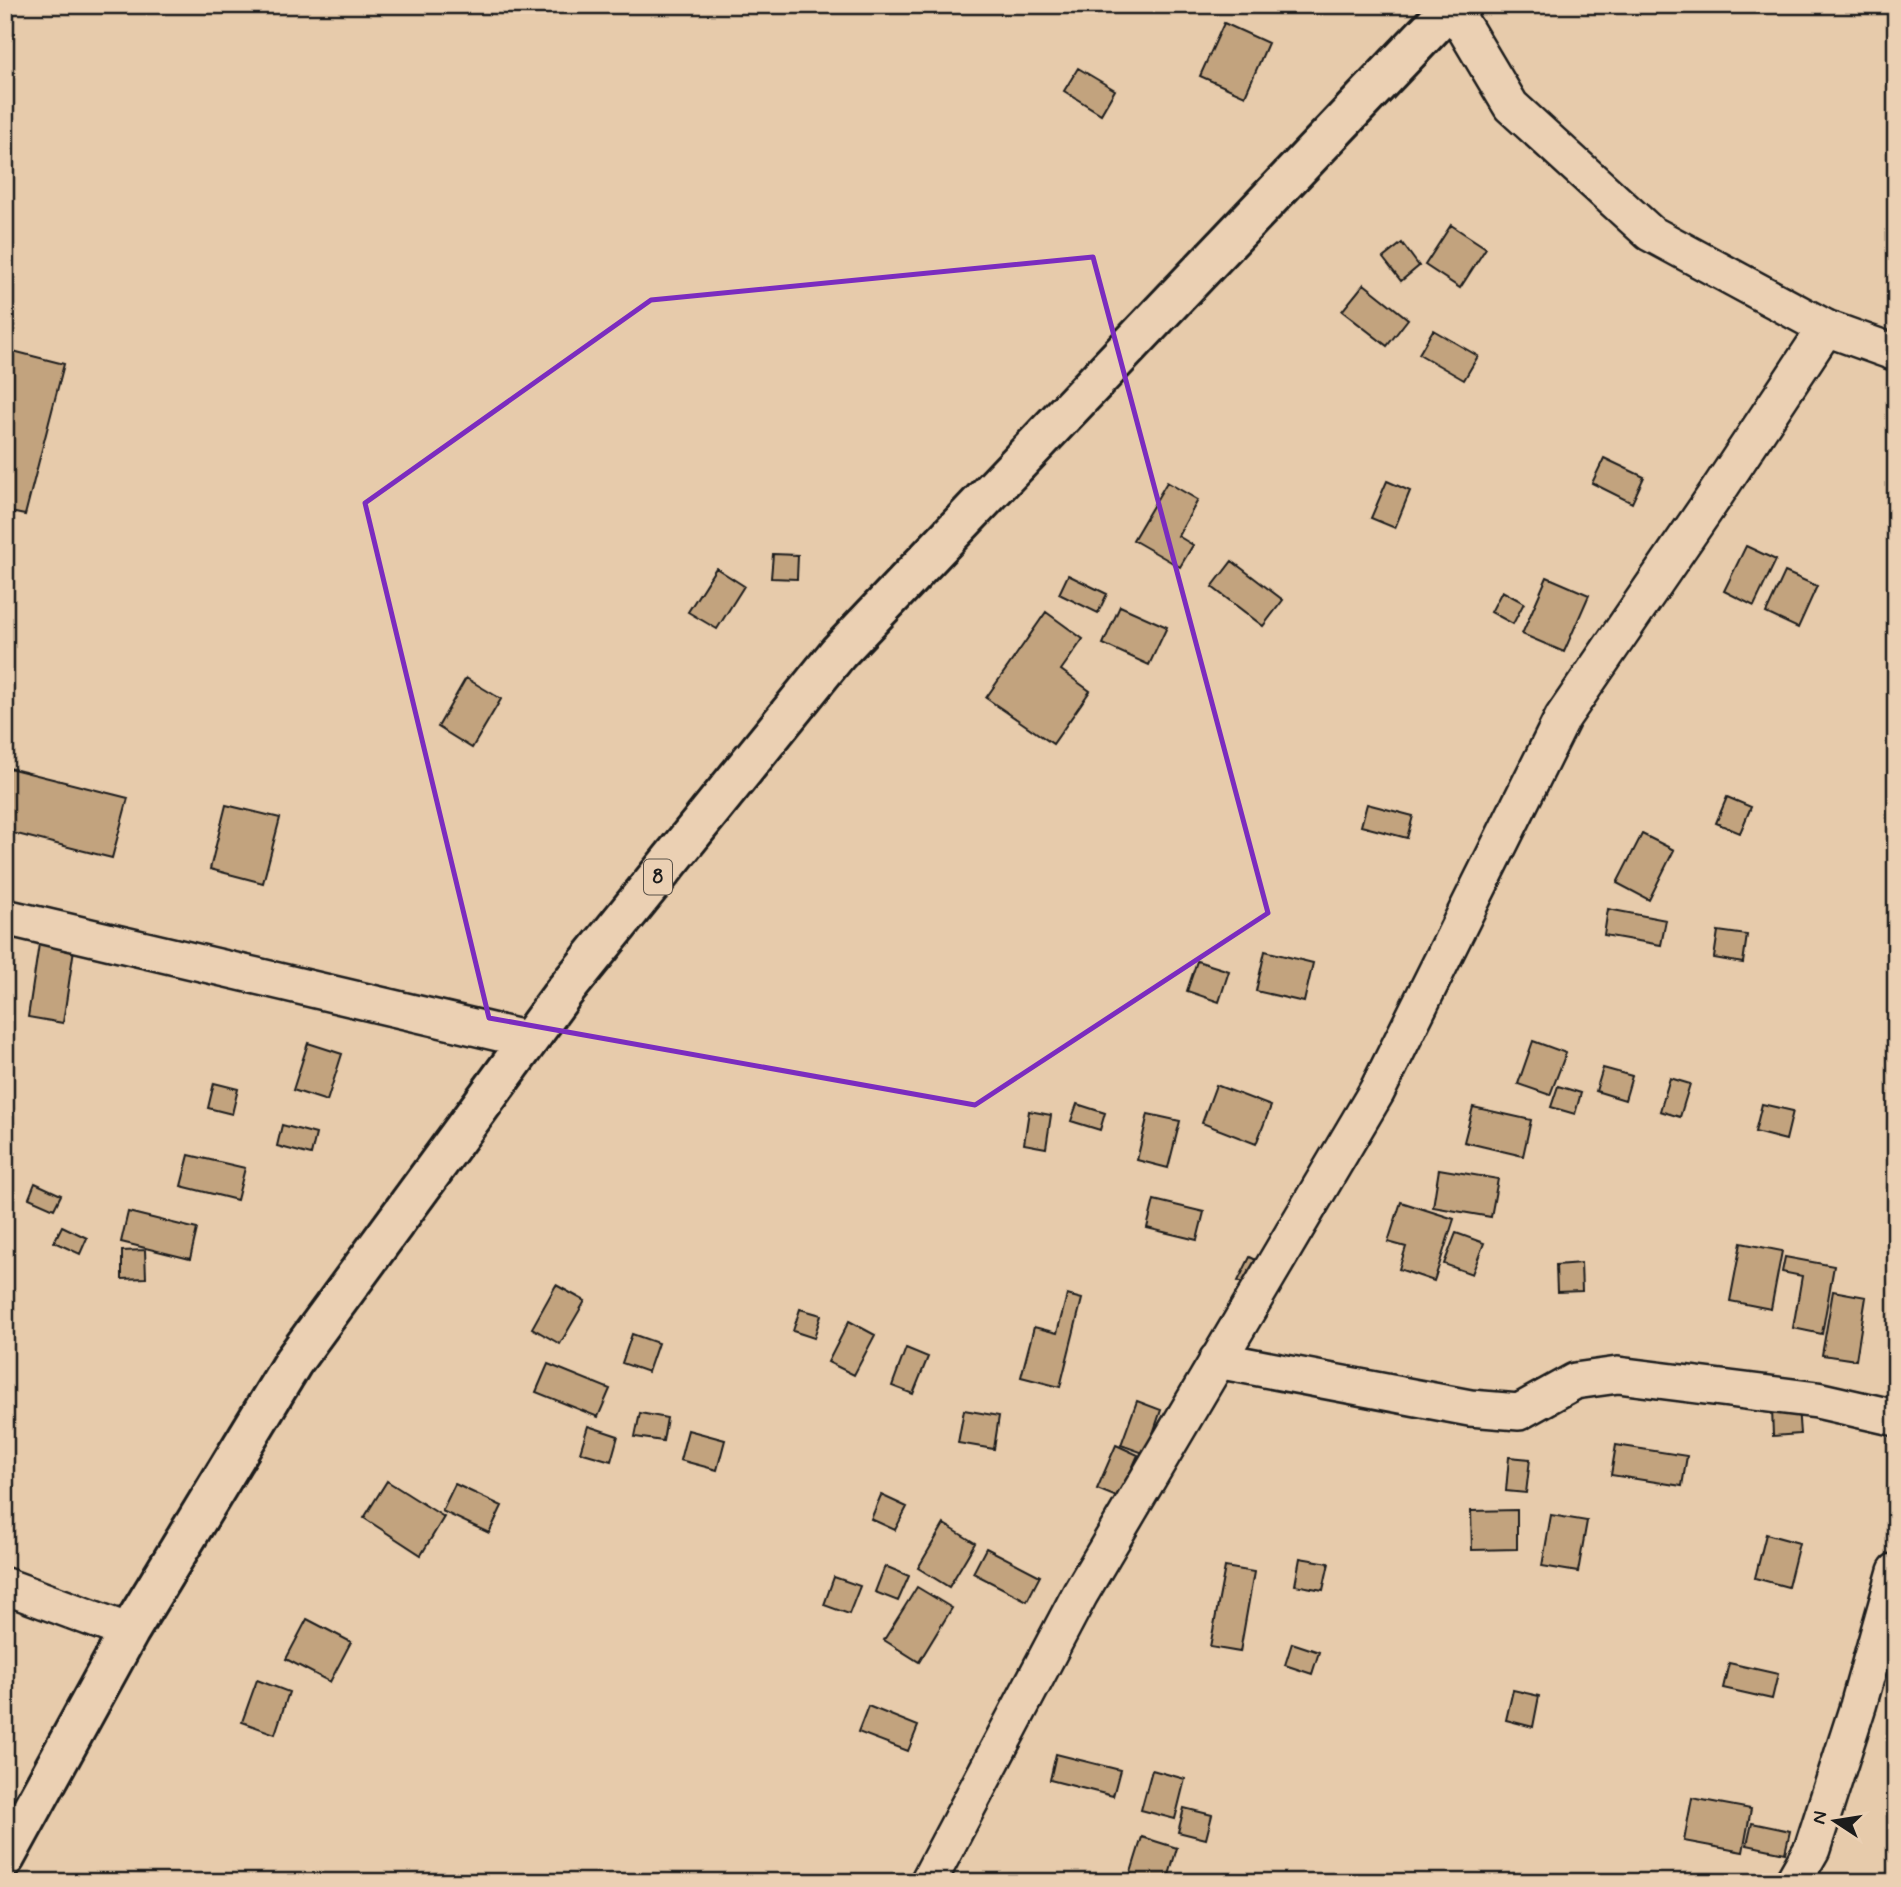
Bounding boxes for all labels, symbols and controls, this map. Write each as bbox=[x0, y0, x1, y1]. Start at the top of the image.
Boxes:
road number: 8 bbox=[644, 860, 672, 894]
north arrow bbox=[1800, 1786, 1870, 1856]
text: N bbox=[1806, 1809, 1833, 1827]

